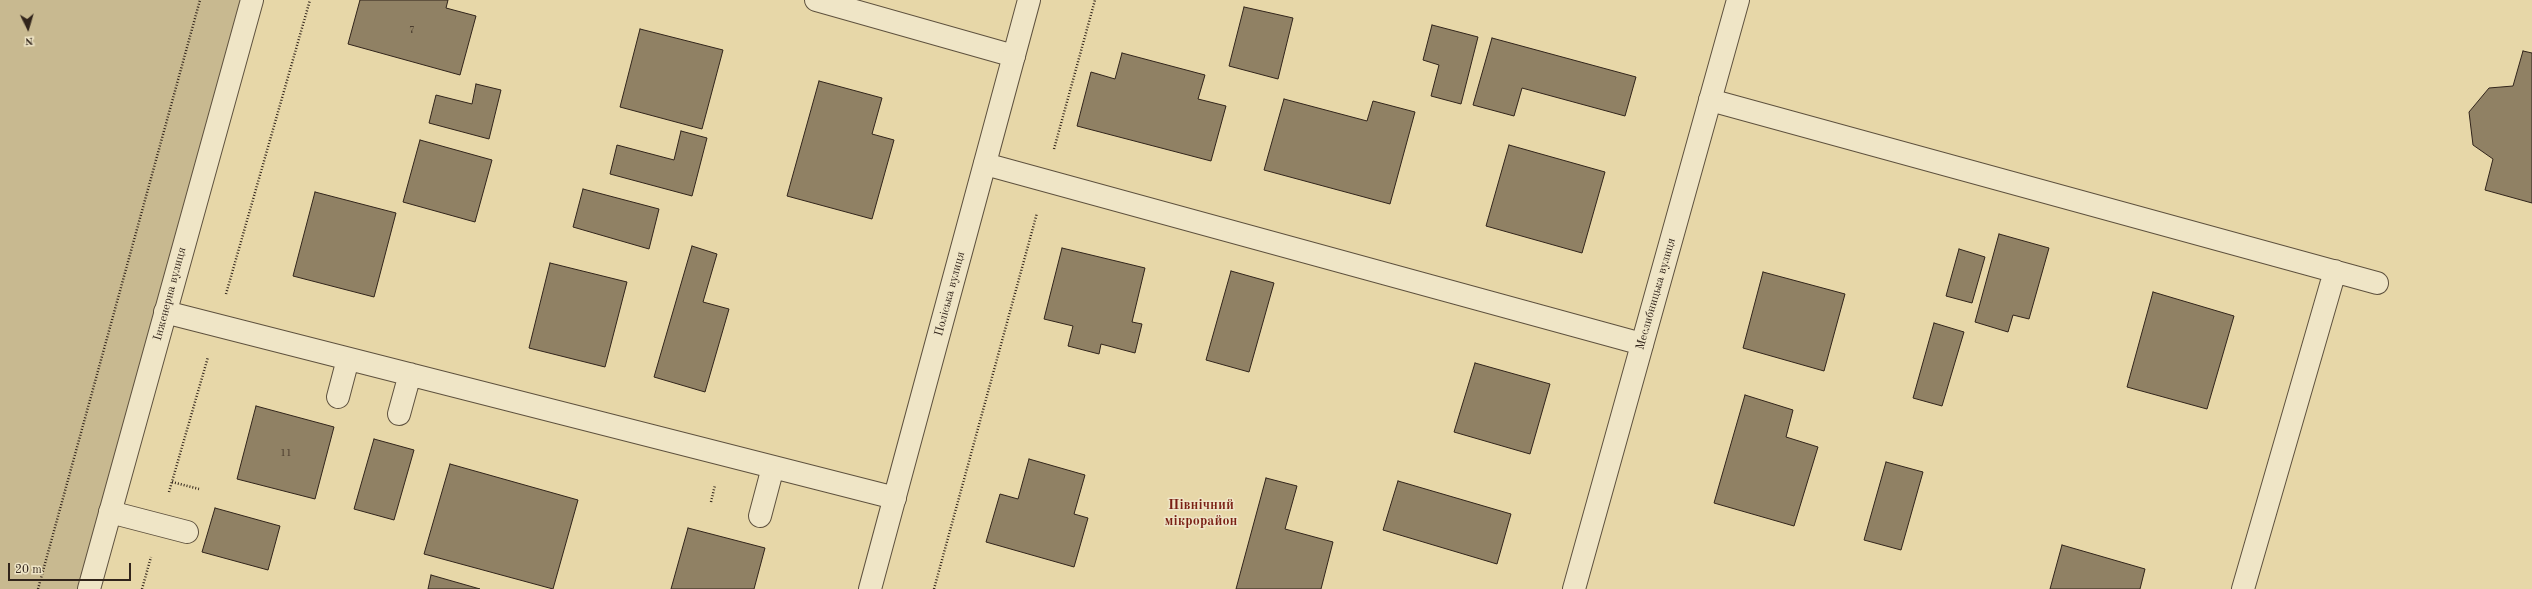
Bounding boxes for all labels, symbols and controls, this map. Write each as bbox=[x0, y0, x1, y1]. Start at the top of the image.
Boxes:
north arrow bbox=[8, 8, 48, 48]
house number: 7 bbox=[409, 24, 415, 36]
text: N bbox=[24, 35, 34, 46]
street label: Меслибницька вулиця bbox=[1633, 236, 1679, 352]
street label: Інженерна вулиця bbox=[151, 246, 189, 342]
street label: Поліська вулиця bbox=[932, 250, 968, 338]
house number: 11 bbox=[280, 447, 292, 459]
district label: Північний мікрорайон bbox=[1165, 497, 1237, 530]
scale bar bbox=[10, 555, 133, 581]
text: 20 m bbox=[15, 564, 42, 576]

